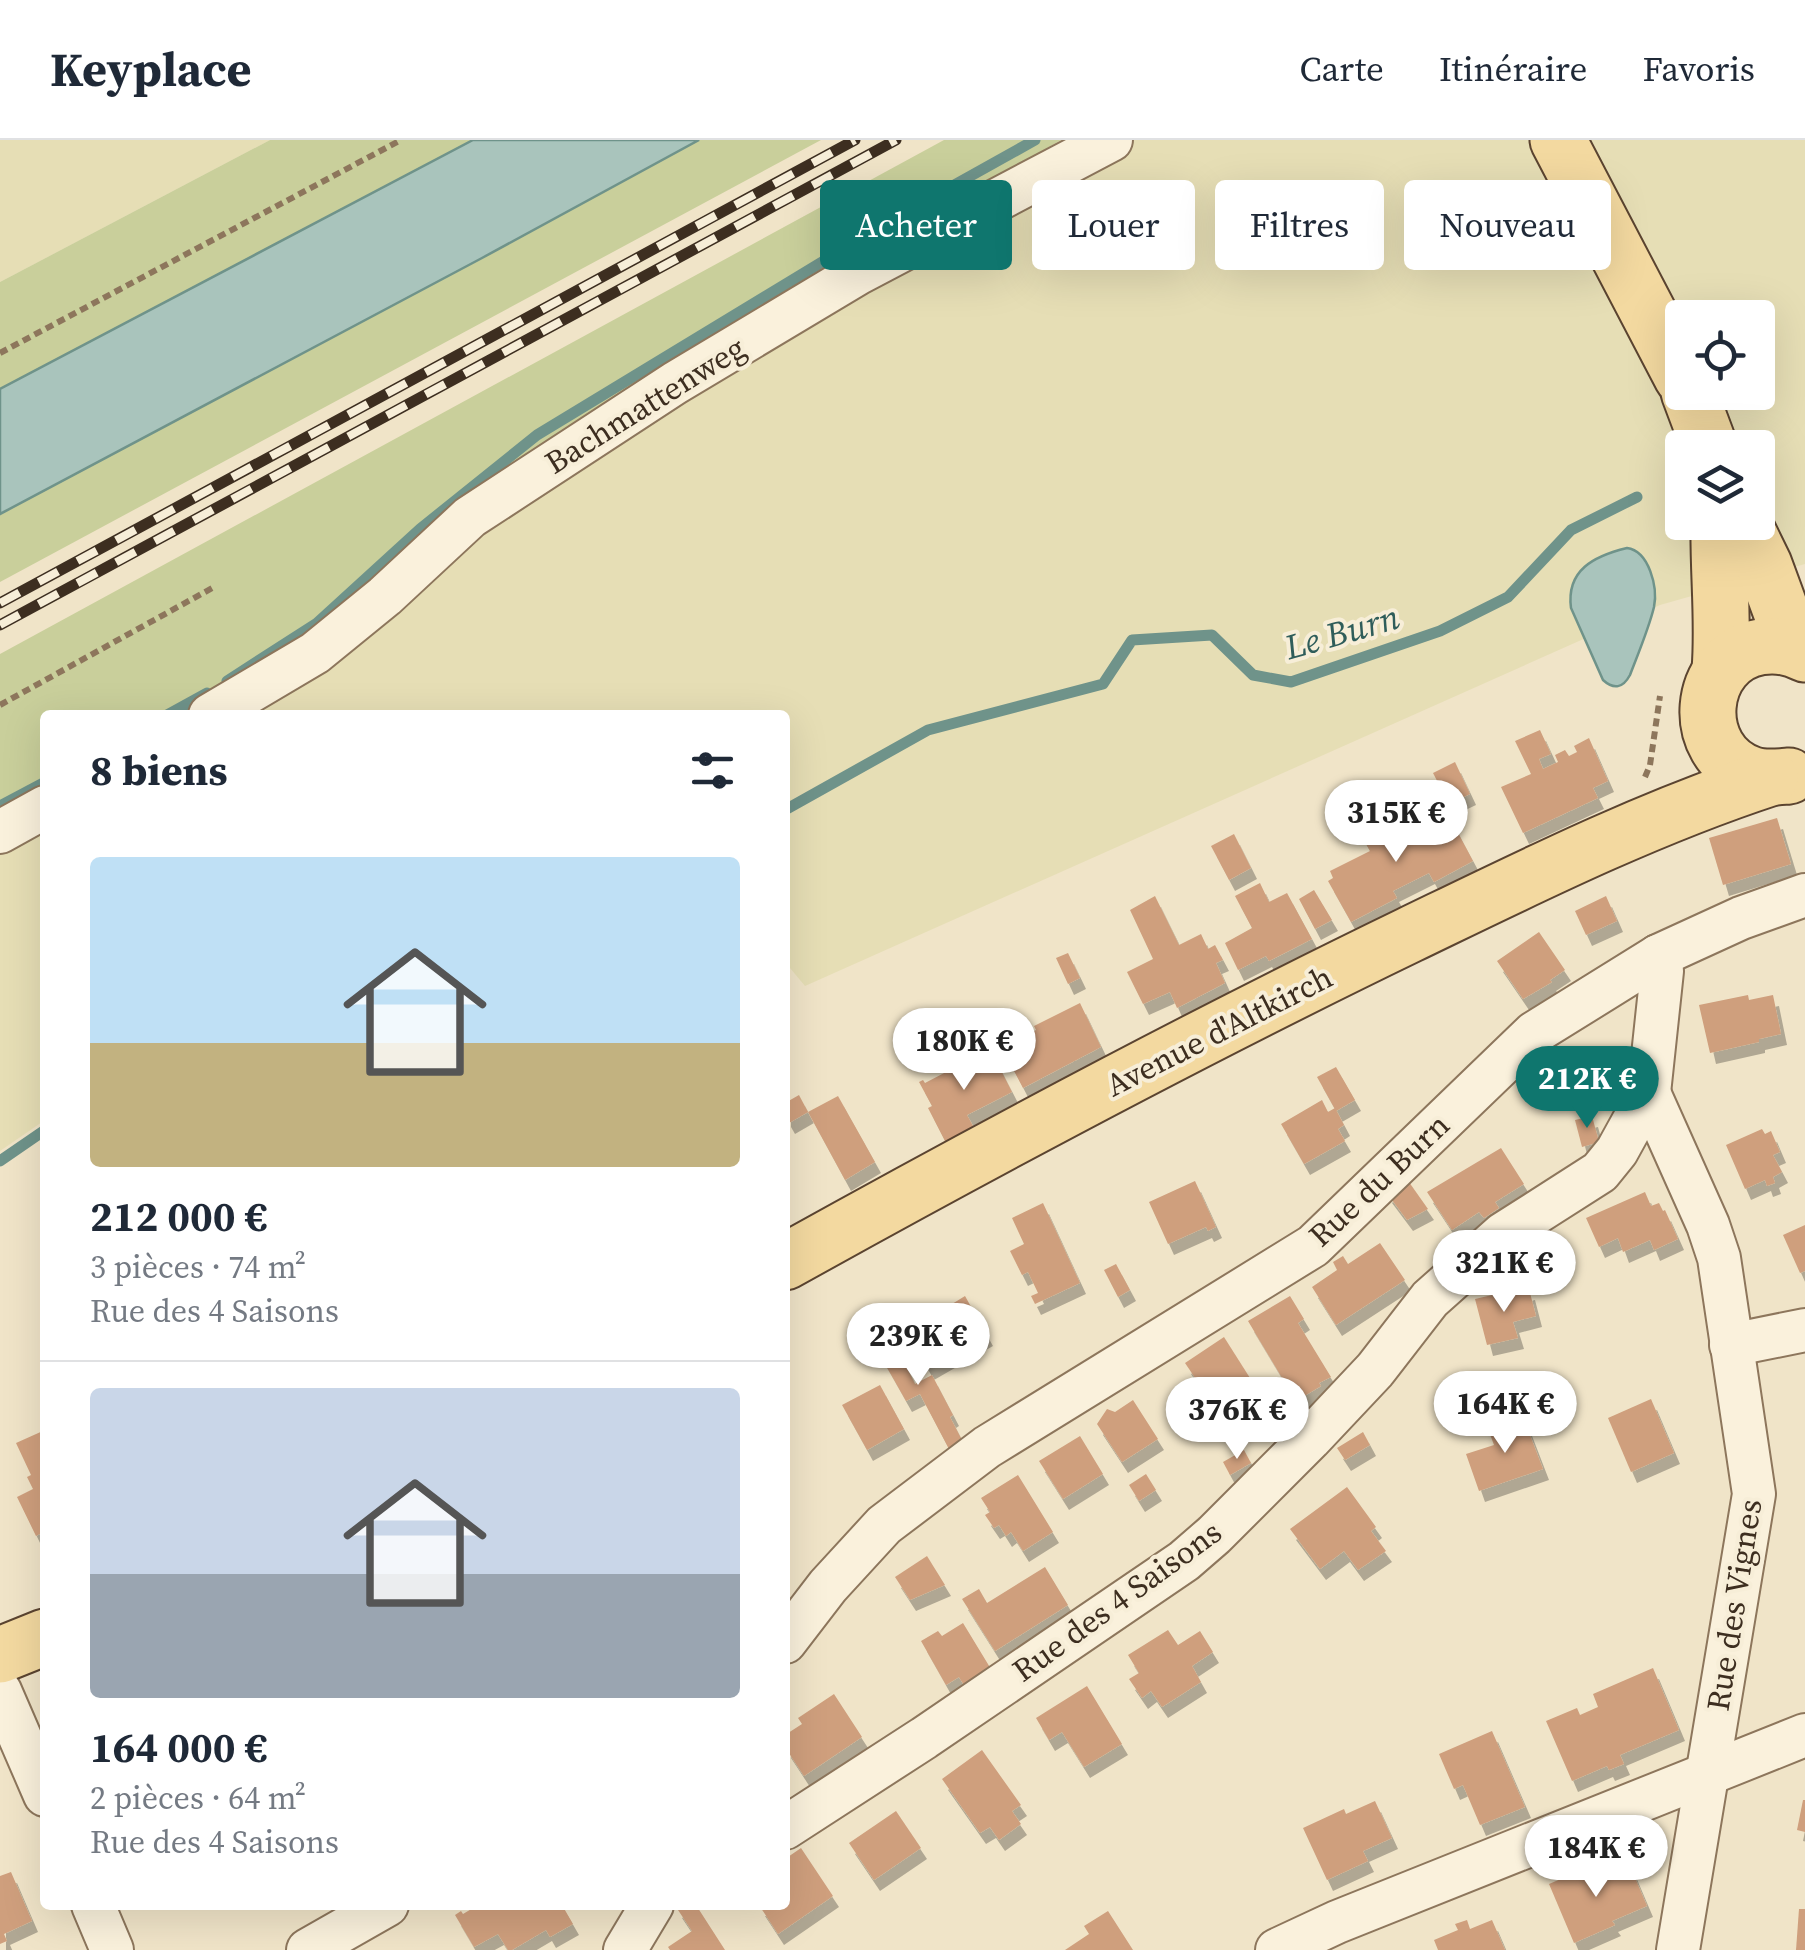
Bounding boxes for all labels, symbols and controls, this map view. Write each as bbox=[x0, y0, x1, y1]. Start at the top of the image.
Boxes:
text: Keyplace bbox=[50, 36, 251, 102]
text: Carte bbox=[1300, 45, 1384, 93]
text: Itinéraire bbox=[1439, 45, 1587, 93]
text: Favoris bbox=[1642, 45, 1755, 93]
chip: Acheter bbox=[820, 180, 1012, 270]
chip: Louer bbox=[1032, 180, 1195, 270]
chip: Filtres bbox=[1215, 180, 1384, 270]
chip: Nouveau bbox=[1404, 180, 1611, 270]
map controls bbox=[1665, 300, 1775, 540]
button: locate bbox=[1665, 300, 1775, 410]
street label: Bachmattenweg bbox=[536, 326, 754, 484]
button: layers bbox=[1665, 430, 1775, 540]
water label: Le Burn bbox=[1278, 593, 1405, 671]
text: 8 biens bbox=[90, 741, 228, 799]
icon: filters bbox=[685, 743, 740, 798]
pin: 315K € bbox=[1315, 780, 1477, 865]
text: 315K € bbox=[1347, 790, 1445, 834]
icon: home bbox=[325, 922, 505, 1102]
street label: Avenue d'Altkirch bbox=[1098, 955, 1340, 1107]
pin: 180K € bbox=[883, 1008, 1045, 1093]
text: 180K € bbox=[915, 1018, 1013, 1062]
pin: 212K € bbox=[1506, 1046, 1668, 1131]
text: 212K € bbox=[1538, 1056, 1636, 1100]
street label: Rue du Burn bbox=[1299, 1103, 1459, 1257]
text: 212 000 € bbox=[90, 1187, 267, 1245]
pin: 321K € bbox=[1423, 1230, 1585, 1315]
text: 321K € bbox=[1455, 1240, 1553, 1284]
text: 3 pièces · 74 m² bbox=[90, 1245, 306, 1289]
text: Rue des 4 Saisons bbox=[90, 1289, 339, 1333]
pin: 239K € bbox=[837, 1303, 999, 1388]
text: 239K € bbox=[869, 1313, 967, 1357]
pin: 164K € bbox=[1424, 1371, 1586, 1456]
pin: 376K € bbox=[1156, 1377, 1318, 1462]
text: 164K € bbox=[1456, 1381, 1554, 1425]
text: 376K € bbox=[1188, 1387, 1286, 1431]
icon: home bbox=[325, 1453, 505, 1633]
street label: Rue des Vignes bbox=[1696, 1496, 1772, 1714]
street label: Rue des 4 Saisons bbox=[1003, 1510, 1231, 1692]
text: 164 000 € bbox=[90, 1718, 267, 1776]
text: 2 pièces · 64 m² bbox=[90, 1776, 306, 1820]
pin: 184K € bbox=[1515, 1815, 1677, 1900]
text: Rue des 4 Saisons bbox=[90, 1820, 339, 1864]
text: 184K € bbox=[1547, 1825, 1645, 1869]

